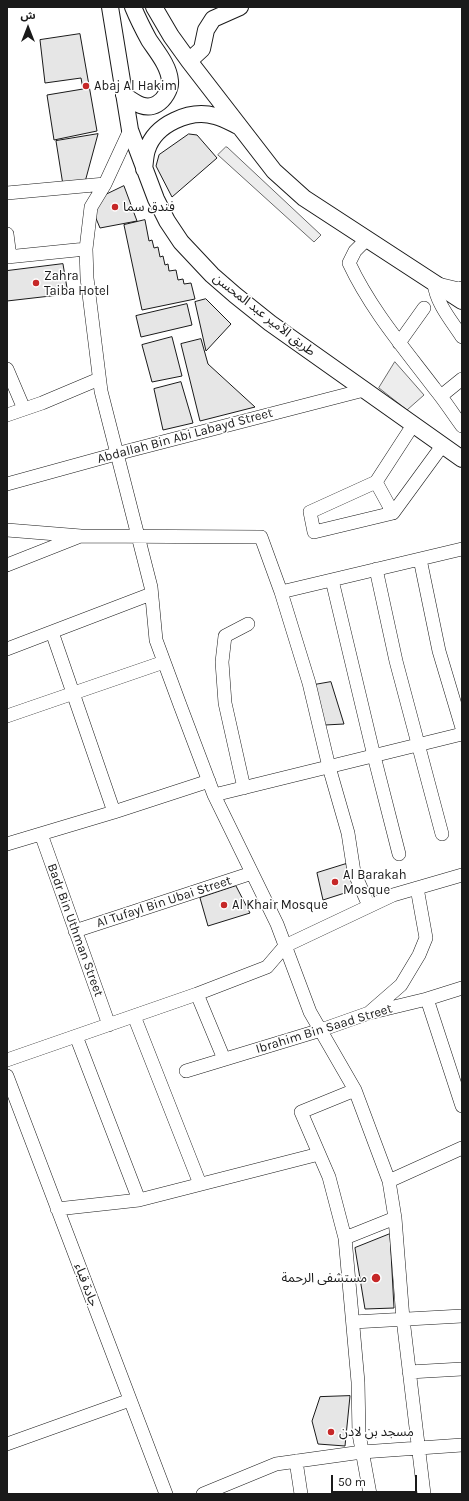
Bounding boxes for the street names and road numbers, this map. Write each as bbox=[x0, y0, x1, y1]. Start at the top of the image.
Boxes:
street label: طريق الأمير عبد المحسن bbox=[210, 270, 318, 360]
street label: Abdallah Bin Abi Labayd Street bbox=[96, 405, 274, 467]
street label: Badr Bin Uthman Street bbox=[44, 861, 106, 999]
street label: Al Tufayl Bin Ubai Street bbox=[95, 873, 233, 931]
street label: Ibrahim Bin Saad Street bbox=[254, 1001, 394, 1057]
street label: جادة قباء bbox=[71, 1261, 101, 1309]

